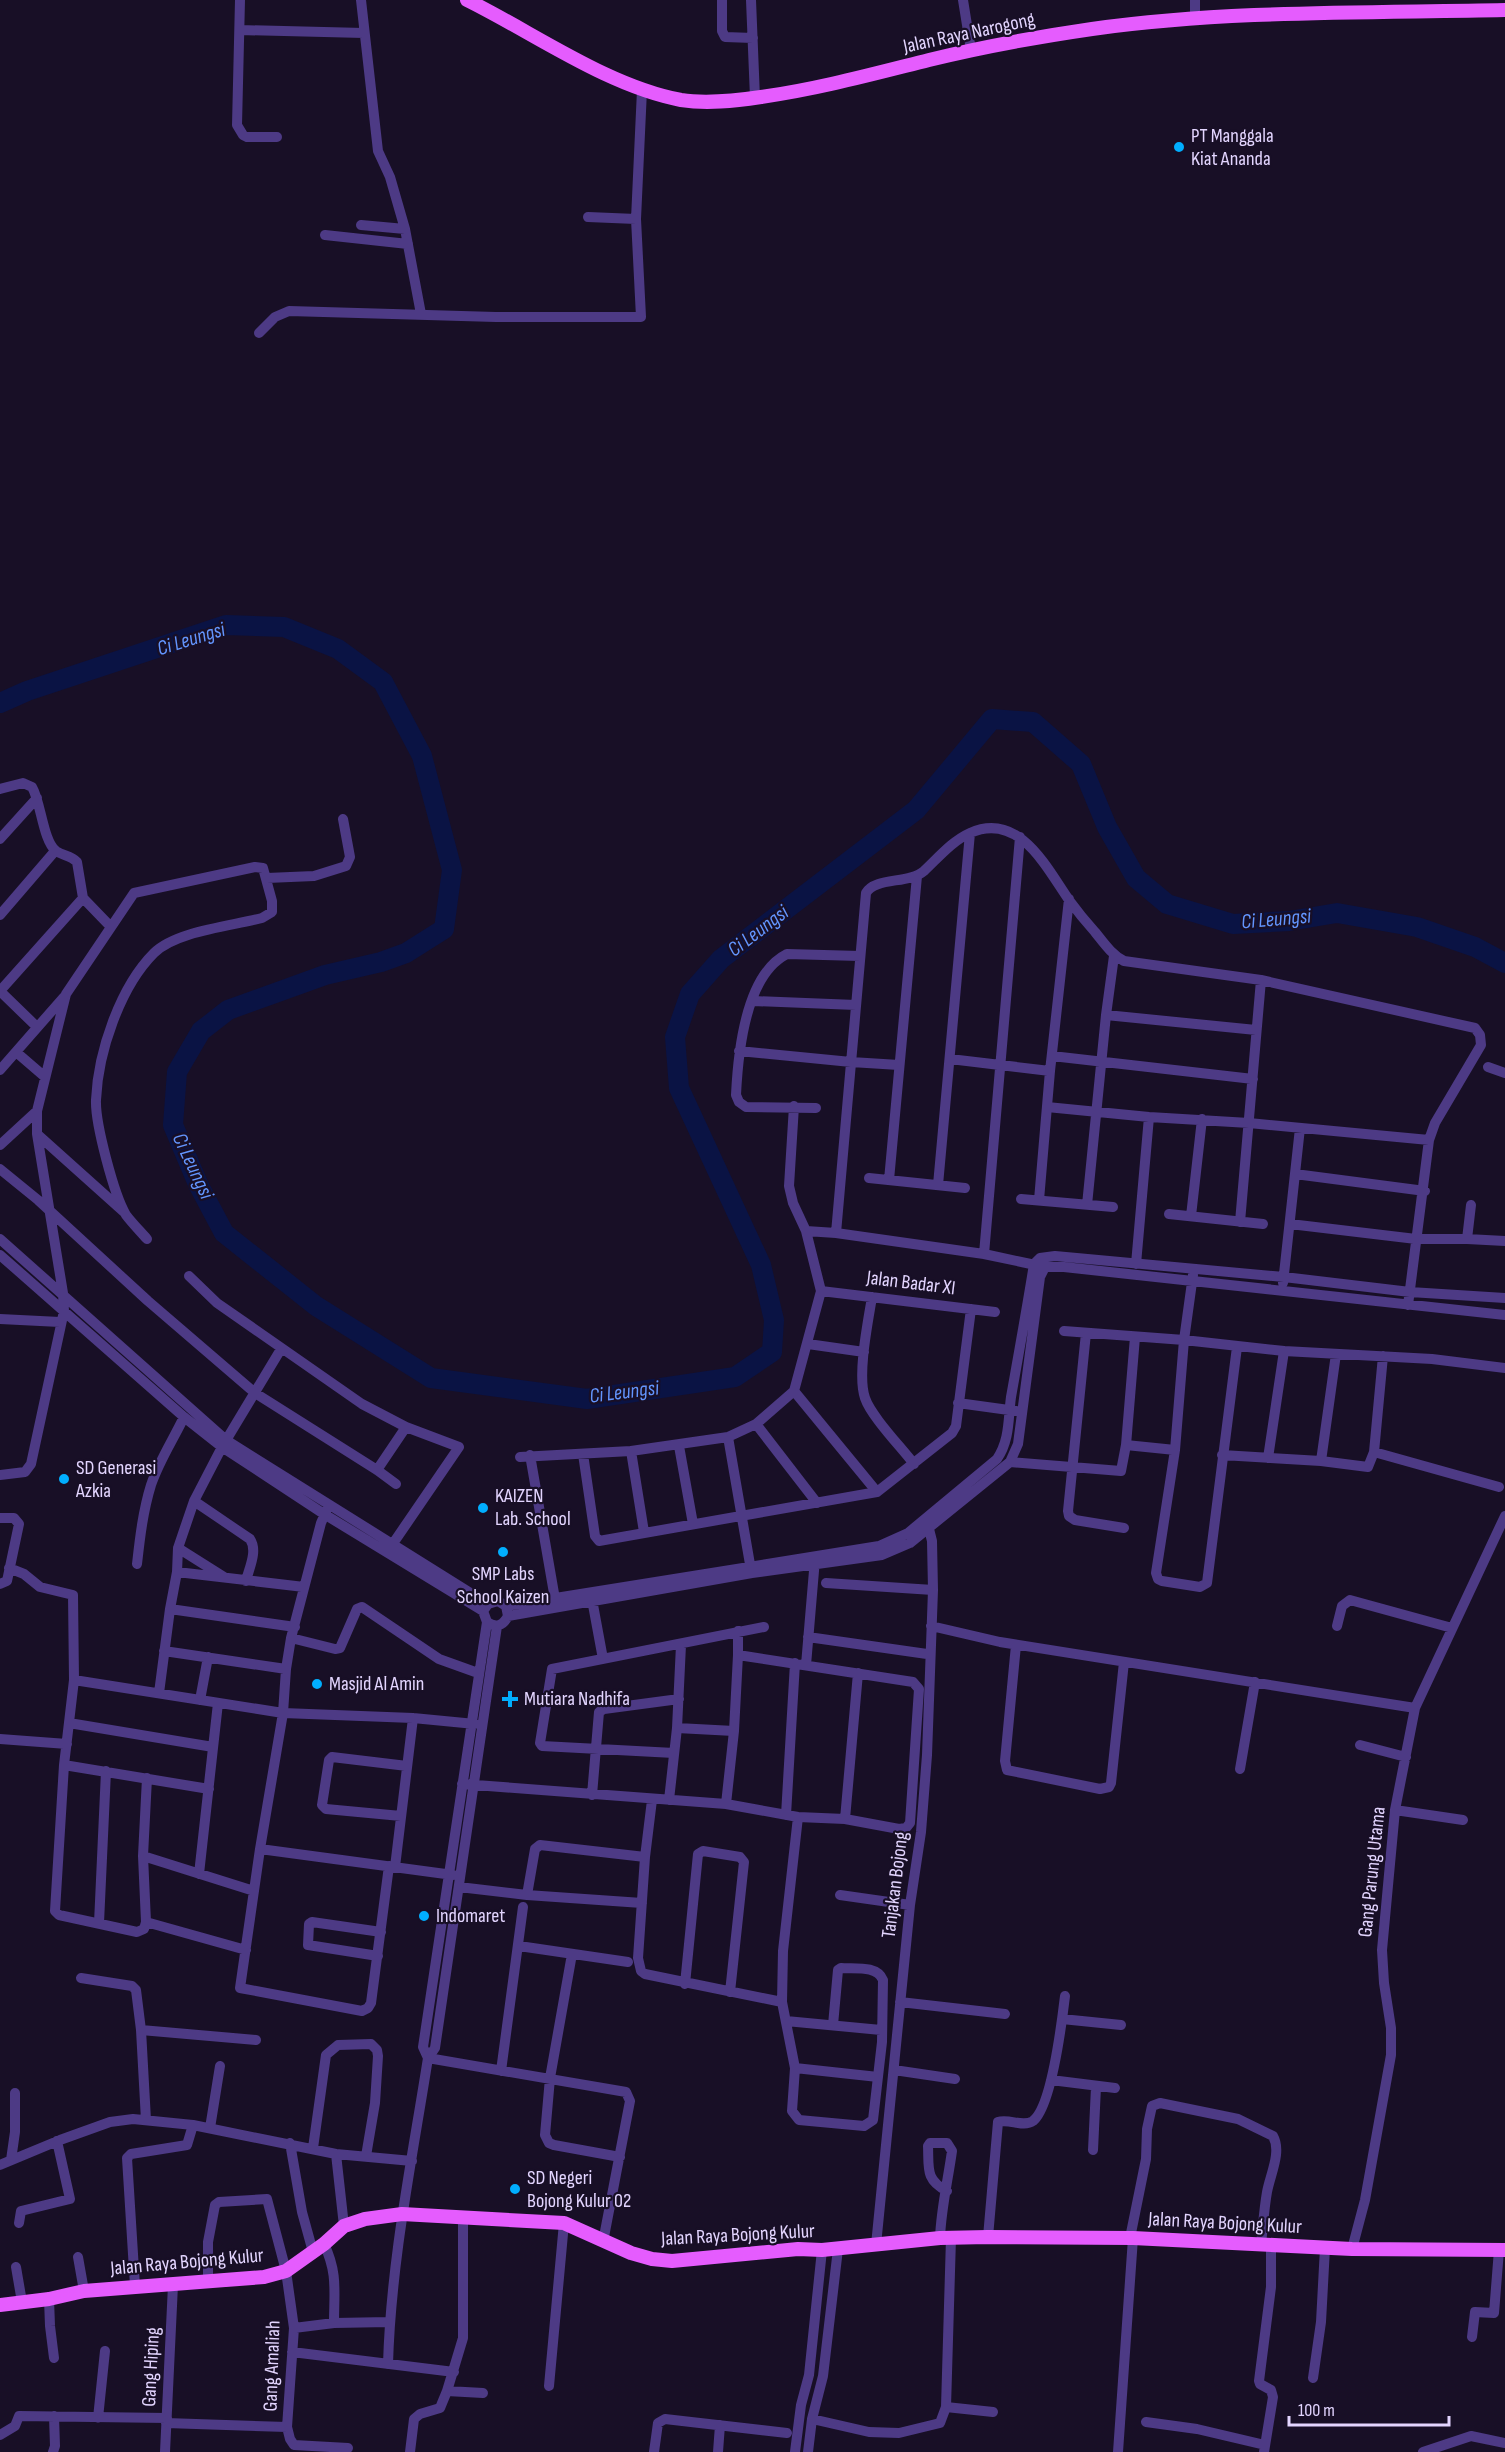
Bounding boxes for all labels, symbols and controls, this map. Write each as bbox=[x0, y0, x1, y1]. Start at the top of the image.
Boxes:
street label: Jalan Raya Narogong bbox=[900, 7, 1037, 59]
place label: PT Manggala Kiat Ananda bbox=[1191, 124, 1274, 171]
marker: PT Manggala Kiat Ananda bbox=[1172, 140, 1186, 154]
water label: Ci Leungsi bbox=[154, 616, 229, 661]
water label: Ci Leungsi bbox=[723, 899, 794, 962]
water label: Ci Leungsi bbox=[1240, 903, 1313, 934]
water label: Ci Leungsi bbox=[167, 1129, 220, 1204]
street label: Jalan Badar XI bbox=[864, 1266, 957, 1300]
water label: Ci Leungsi bbox=[588, 1375, 661, 1409]
place label: SD Generasi Azkia bbox=[75, 1456, 156, 1503]
marker: SD Generasi Azkia bbox=[57, 1472, 71, 1486]
place label: KAIZEN Lab. School bbox=[495, 1484, 571, 1531]
marker: KAIZEN Lab. School bbox=[476, 1501, 490, 1515]
marker: SMP Labs School Kaizen bbox=[496, 1545, 510, 1559]
place label: SMP Labs School Kaizen bbox=[457, 1562, 549, 1609]
place label: Masjid Al Amin bbox=[329, 1672, 424, 1696]
marker: Masjid Al Amin bbox=[310, 1677, 324, 1691]
place label: Mutiara Nadhifa bbox=[524, 1687, 630, 1711]
marker: Mutiara Nadhifa bbox=[501, 1690, 519, 1708]
street label: Gang Parung Utama bbox=[1353, 1806, 1391, 1938]
street label: Tanjakan Bojong bbox=[877, 1830, 913, 1940]
place label: Indomaret bbox=[436, 1904, 505, 1928]
marker: Indomaret bbox=[417, 1909, 431, 1923]
place label: SD Negeri Bojong Kulur 02 bbox=[527, 2166, 631, 2213]
marker: SD Negeri Bojong Kulur 02 bbox=[508, 2182, 522, 2196]
street label: Jalan Raya Bojong Kulur bbox=[1147, 2207, 1303, 2239]
street label: Jalan Raya Bojong Kulur bbox=[660, 2219, 816, 2251]
street label: Jalan Raya Bojong Kulur bbox=[108, 2243, 265, 2281]
street label: Gang Amaliah bbox=[258, 2320, 286, 2412]
street label: Gang Hiping bbox=[137, 2327, 165, 2407]
scale bar bbox=[1289, 2389, 1450, 2427]
text: 100 m bbox=[1298, 2400, 1335, 2421]

